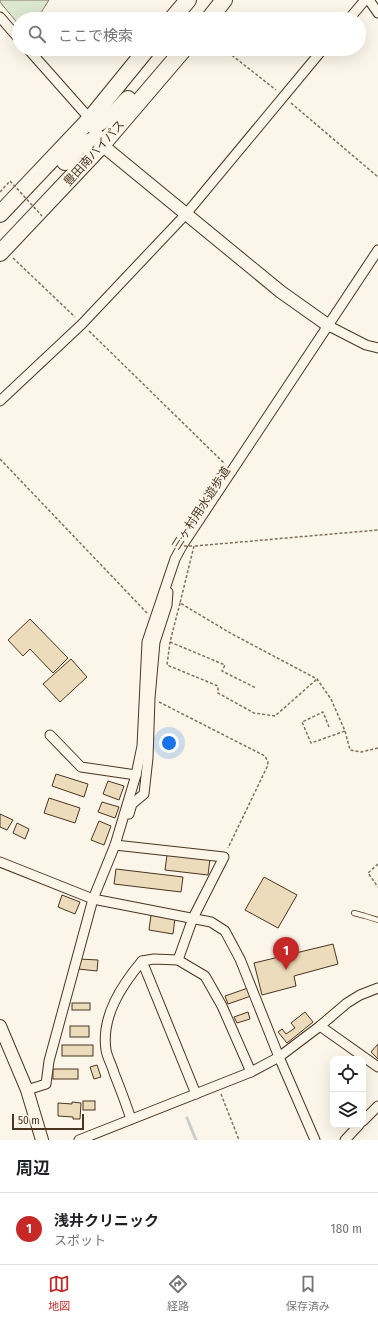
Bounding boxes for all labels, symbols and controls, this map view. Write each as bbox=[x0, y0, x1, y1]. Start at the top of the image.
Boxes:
search box bbox=[12, 12, 366, 56]
icon: search bbox=[26, 23, 48, 45]
text: ここで検索 bbox=[58, 27, 133, 45]
street label: 豊田南バイパス bbox=[61, 117, 127, 189]
street label: 三ヶ村用水遊歩道 bbox=[169, 464, 233, 552]
your location bbox=[159, 733, 179, 753]
pin: 1 bbox=[273, 937, 299, 970]
map controls bbox=[330, 1056, 366, 1128]
button: locate bbox=[330, 1056, 366, 1092]
button: layers bbox=[330, 1092, 366, 1128]
scale bar bbox=[12, 1112, 84, 1131]
text: 50 m bbox=[18, 1114, 40, 1127]
text: 周辺 bbox=[16, 1158, 50, 1179]
text: 浅井クリニック bbox=[54, 1212, 159, 1230]
text: 1 bbox=[26, 1221, 32, 1236]
text: 180 m bbox=[331, 1221, 362, 1236]
text: スポット bbox=[54, 1233, 106, 1248]
tab: 地図 bbox=[48, 1273, 70, 1313]
tab: 経路 bbox=[167, 1273, 189, 1313]
tab: 保存済み bbox=[286, 1273, 330, 1313]

